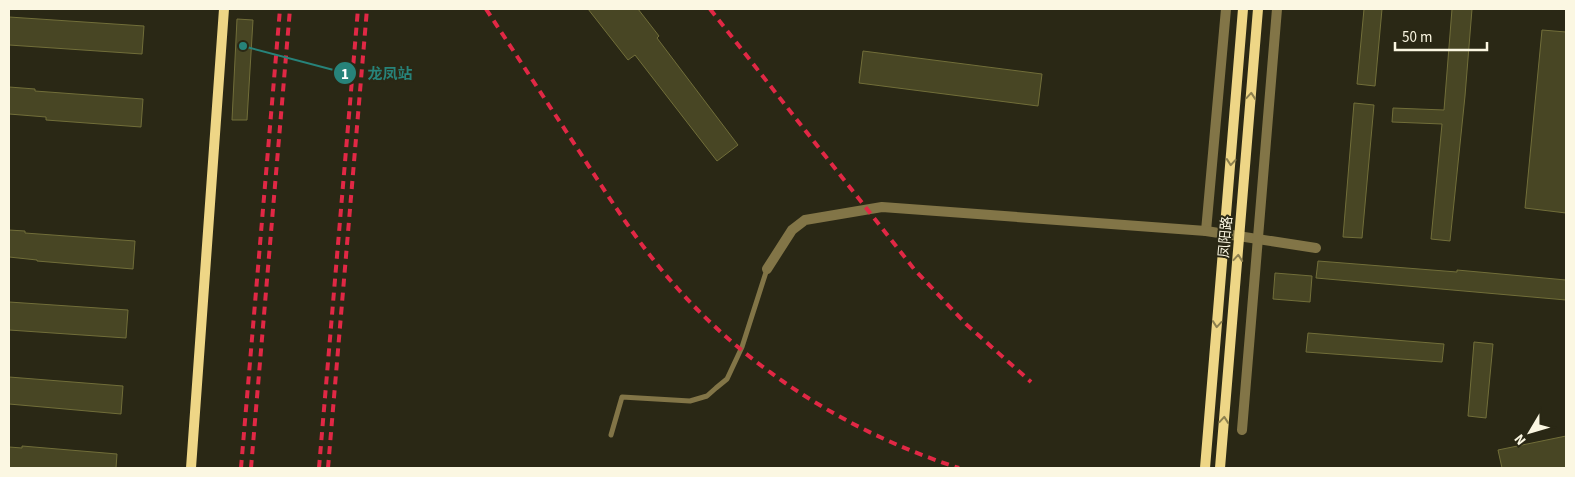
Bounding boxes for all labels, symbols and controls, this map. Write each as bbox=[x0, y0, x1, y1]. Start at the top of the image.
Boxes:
scale bar bbox=[1395, 20, 1488, 52]
text: 50 m bbox=[1402, 27, 1432, 48]
callout: 龙凤站 bbox=[332, 58, 422, 88]
text: 1 bbox=[341, 64, 349, 85]
text: 龙凤站 bbox=[367, 64, 413, 85]
one-way arrow bbox=[1245, 91, 1256, 99]
one-way arrow bbox=[1225, 158, 1236, 166]
street label: 凤阳路 bbox=[1214, 215, 1238, 259]
one-way arrow bbox=[1232, 253, 1243, 261]
one-way arrow bbox=[1212, 320, 1223, 328]
north arrow bbox=[1505, 407, 1555, 457]
one-way arrow bbox=[1219, 415, 1230, 423]
text: N bbox=[1510, 430, 1531, 449]

